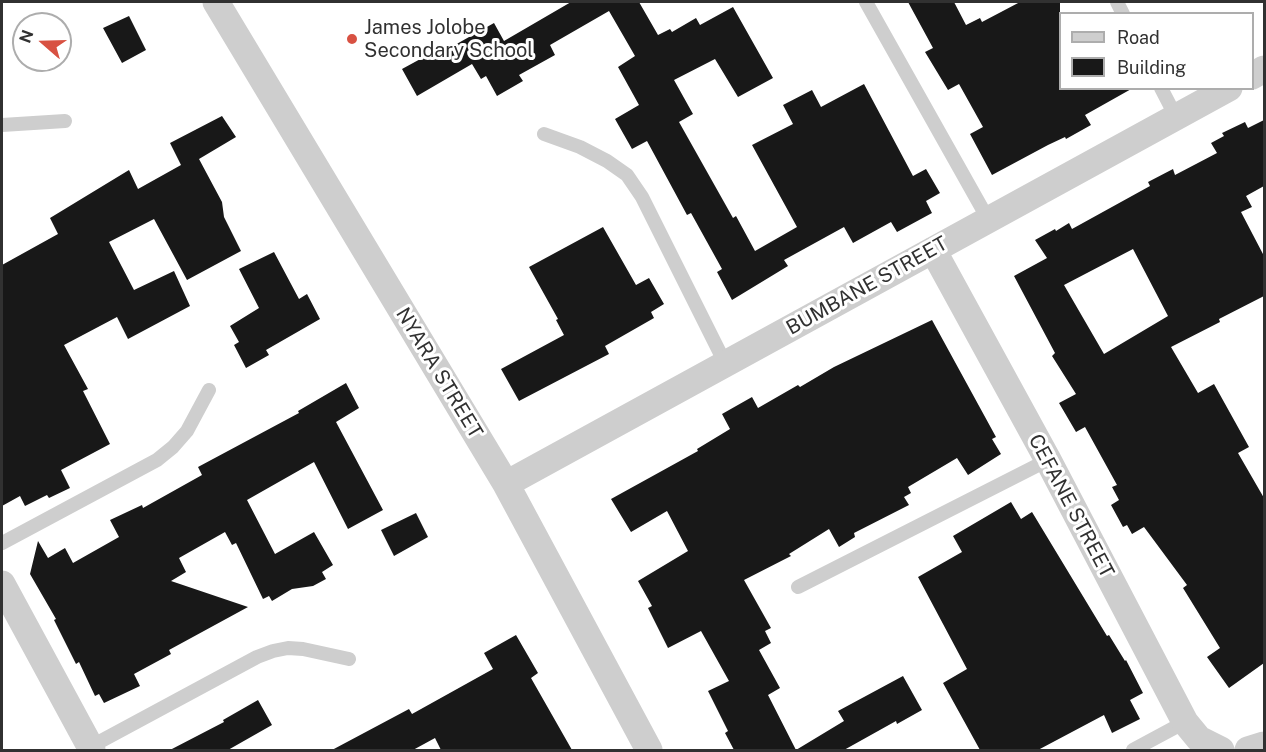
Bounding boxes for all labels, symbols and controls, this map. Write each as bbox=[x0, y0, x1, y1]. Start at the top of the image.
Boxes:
north arrow bbox=[12, 12, 72, 72]
legend bbox=[1059, 12, 1254, 90]
place label: James Jolobe Secondary School bbox=[364, 16, 533, 63]
text: N bbox=[15, 27, 38, 45]
text: Road bbox=[1117, 27, 1160, 48]
marker: James Jolobe Secondary School bbox=[345, 32, 359, 46]
text: Building bbox=[1117, 57, 1186, 78]
street label: BUMBANE STREET bbox=[782, 232, 952, 340]
street label: NYARA STREET bbox=[391, 303, 487, 443]
street label: CEFANE STREET bbox=[1023, 430, 1119, 582]

